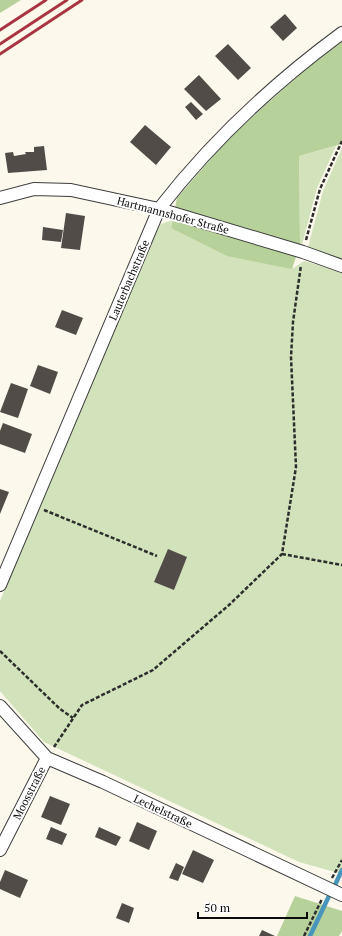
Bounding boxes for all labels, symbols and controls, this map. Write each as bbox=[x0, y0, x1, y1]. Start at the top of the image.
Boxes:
street label: Hartmannshofer Straße bbox=[115, 193, 231, 237]
street label: Lauterbachstraße bbox=[106, 237, 152, 322]
street label: Moosstraße bbox=[10, 764, 49, 822]
street label: Lechelstraße bbox=[131, 791, 195, 831]
scale bar bbox=[198, 894, 307, 920]
text: 50 m bbox=[204, 900, 231, 915]

